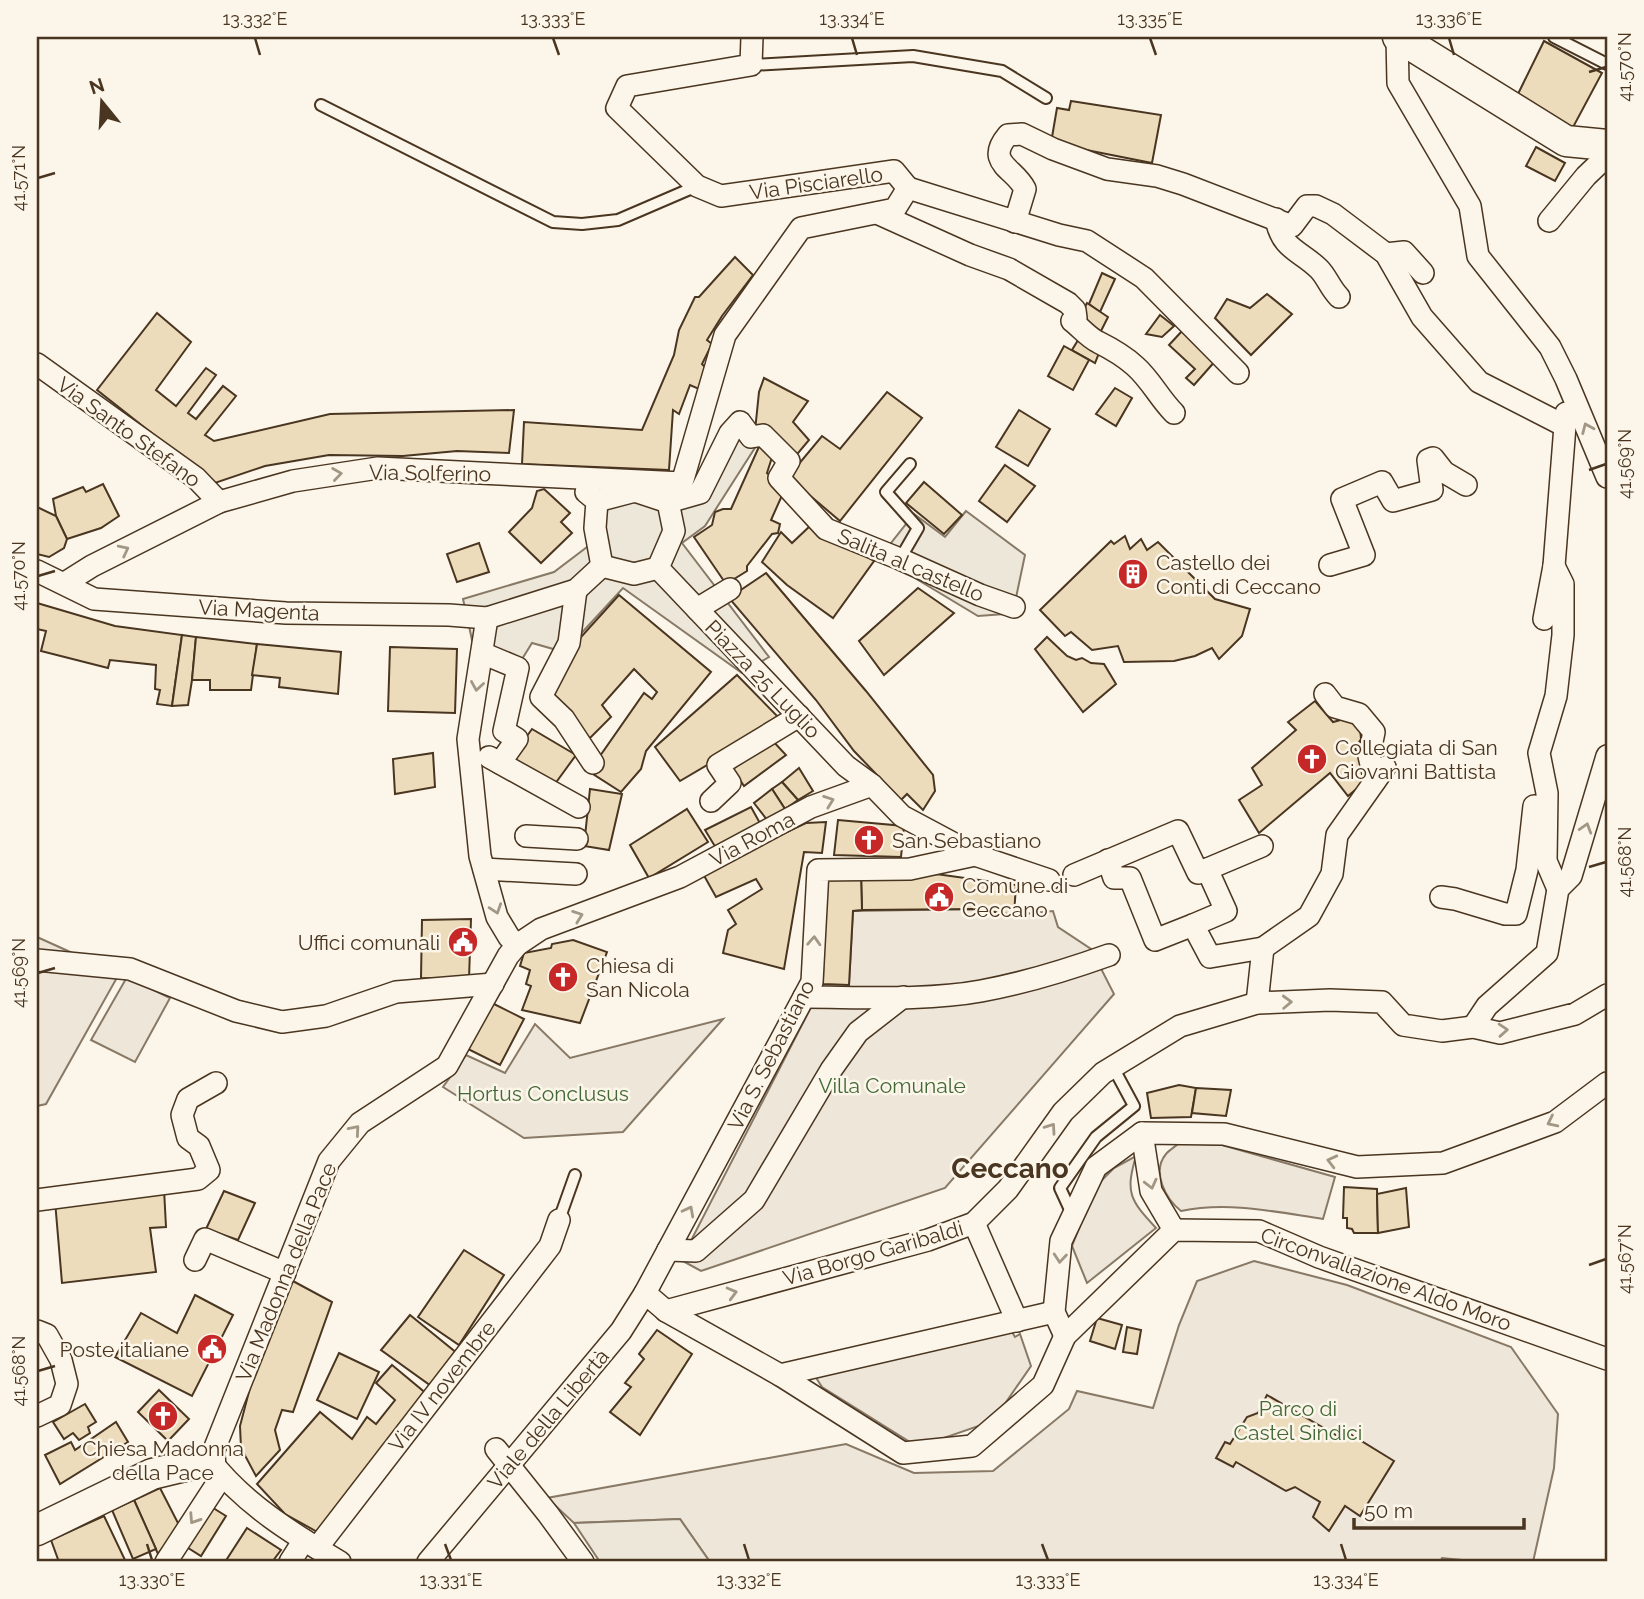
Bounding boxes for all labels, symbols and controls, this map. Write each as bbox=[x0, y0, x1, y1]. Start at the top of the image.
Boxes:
text: 13.332°E bbox=[223, 8, 287, 29]
text: 13.333°E bbox=[521, 8, 585, 29]
text: 13.334°E bbox=[819, 8, 885, 29]
text: 13.335°E bbox=[1117, 8, 1183, 29]
text: 13.336°E bbox=[1416, 8, 1482, 29]
text: 41.570°N bbox=[1614, 32, 1635, 102]
north arrow bbox=[66, 66, 136, 136]
text: N bbox=[86, 73, 107, 99]
text: 41.571°N bbox=[8, 145, 29, 211]
street label: Via Pisciarello bbox=[748, 161, 884, 205]
street label: Via Santo Stefano bbox=[52, 372, 206, 492]
one-way arrow bbox=[1581, 423, 1595, 435]
text: 41.569°N bbox=[1614, 429, 1635, 499]
street label: Via Solferino bbox=[369, 459, 491, 487]
one-way arrow bbox=[331, 467, 343, 482]
street label: Salita al castello bbox=[834, 523, 988, 607]
text: 41.570°N bbox=[8, 541, 29, 611]
one-way arrow bbox=[117, 544, 129, 558]
place label: Castello dei Conti di Ceccano bbox=[1156, 550, 1321, 599]
building icon: Castello dei Conti di Ceccano bbox=[1116, 557, 1150, 591]
street label: Via Magenta bbox=[198, 594, 320, 626]
street label: Piazza 25 Luglio bbox=[700, 615, 826, 743]
one-way arrow bbox=[469, 680, 484, 691]
place label: Collegiata di San Giovanni Battista bbox=[1335, 735, 1498, 784]
church icon: Collegiata di San Giovanni Battista bbox=[1295, 742, 1329, 776]
one-way arrow bbox=[823, 795, 835, 809]
street label: Via Roma bbox=[705, 806, 799, 872]
one-way arrow bbox=[1577, 822, 1592, 834]
church icon: San Sebastiano bbox=[852, 823, 886, 857]
text: 41.568°N bbox=[1614, 827, 1635, 897]
place label: San Sebastiano bbox=[892, 828, 1041, 853]
place label: Comune di Ceccano bbox=[962, 873, 1068, 922]
public building icon: Comune di Ceccano bbox=[922, 880, 956, 914]
one-way arrow bbox=[488, 903, 502, 915]
one-way arrow bbox=[572, 910, 584, 924]
public building icon: Uffici comunali bbox=[446, 925, 480, 959]
place label: Uffici comunali bbox=[298, 930, 440, 955]
one-way arrow bbox=[807, 936, 822, 947]
text: 41.569°N bbox=[8, 938, 29, 1008]
place label: Chiesa di San Nicola bbox=[586, 953, 690, 1002]
church icon: Chiesa di San Nicola bbox=[546, 960, 580, 994]
street label: Via S. Sebastiano bbox=[722, 976, 820, 1134]
one-way arrow bbox=[1282, 994, 1293, 1009]
one-way arrow bbox=[1498, 1023, 1509, 1038]
park label: Villa Comunale bbox=[818, 1073, 966, 1098]
park label: Hortus Conclusus bbox=[457, 1081, 629, 1106]
one-way arrow bbox=[1547, 1114, 1559, 1128]
one-way arrow bbox=[1043, 1123, 1055, 1136]
one-way arrow bbox=[347, 1125, 359, 1138]
district label: Ceccano bbox=[951, 1152, 1069, 1185]
one-way arrow bbox=[1327, 1155, 1339, 1169]
street label: Via Madonna della Pace bbox=[231, 1159, 341, 1385]
one-way arrow bbox=[1143, 1178, 1157, 1190]
one-way arrow bbox=[681, 1206, 694, 1218]
street label: Via Borgo Garibaldi bbox=[780, 1215, 966, 1291]
street label: Circonvallazione Aldo Moro bbox=[1257, 1222, 1515, 1336]
text: 41.567°N bbox=[1614, 1224, 1635, 1294]
one-way arrow bbox=[1052, 1253, 1067, 1264]
one-way arrow bbox=[726, 1287, 738, 1301]
street label: Via IV novembre bbox=[383, 1316, 501, 1456]
public building icon: Poste italiane bbox=[195, 1332, 229, 1366]
text: 41.568°N bbox=[8, 1336, 29, 1406]
place label: Poste italiane bbox=[60, 1337, 189, 1362]
street label: Viale della Libertà bbox=[482, 1344, 614, 1494]
park label: Parco di Castel Sindici bbox=[1234, 1396, 1362, 1445]
church icon: Chiesa Madonna della Pace bbox=[146, 1399, 180, 1433]
place label: Chiesa Madonna della Pace bbox=[82, 1436, 244, 1485]
scale bar bbox=[1354, 1487, 1523, 1531]
text: 50 m bbox=[1364, 1498, 1413, 1523]
one-way arrow bbox=[190, 1511, 202, 1524]
text: 13.330°E bbox=[119, 1569, 185, 1590]
text: 13.331°E bbox=[420, 1569, 483, 1590]
text: 13.332°E bbox=[717, 1569, 781, 1590]
text: 13.333°E bbox=[1016, 1569, 1080, 1590]
text: 13.334°E bbox=[1313, 1569, 1379, 1590]

